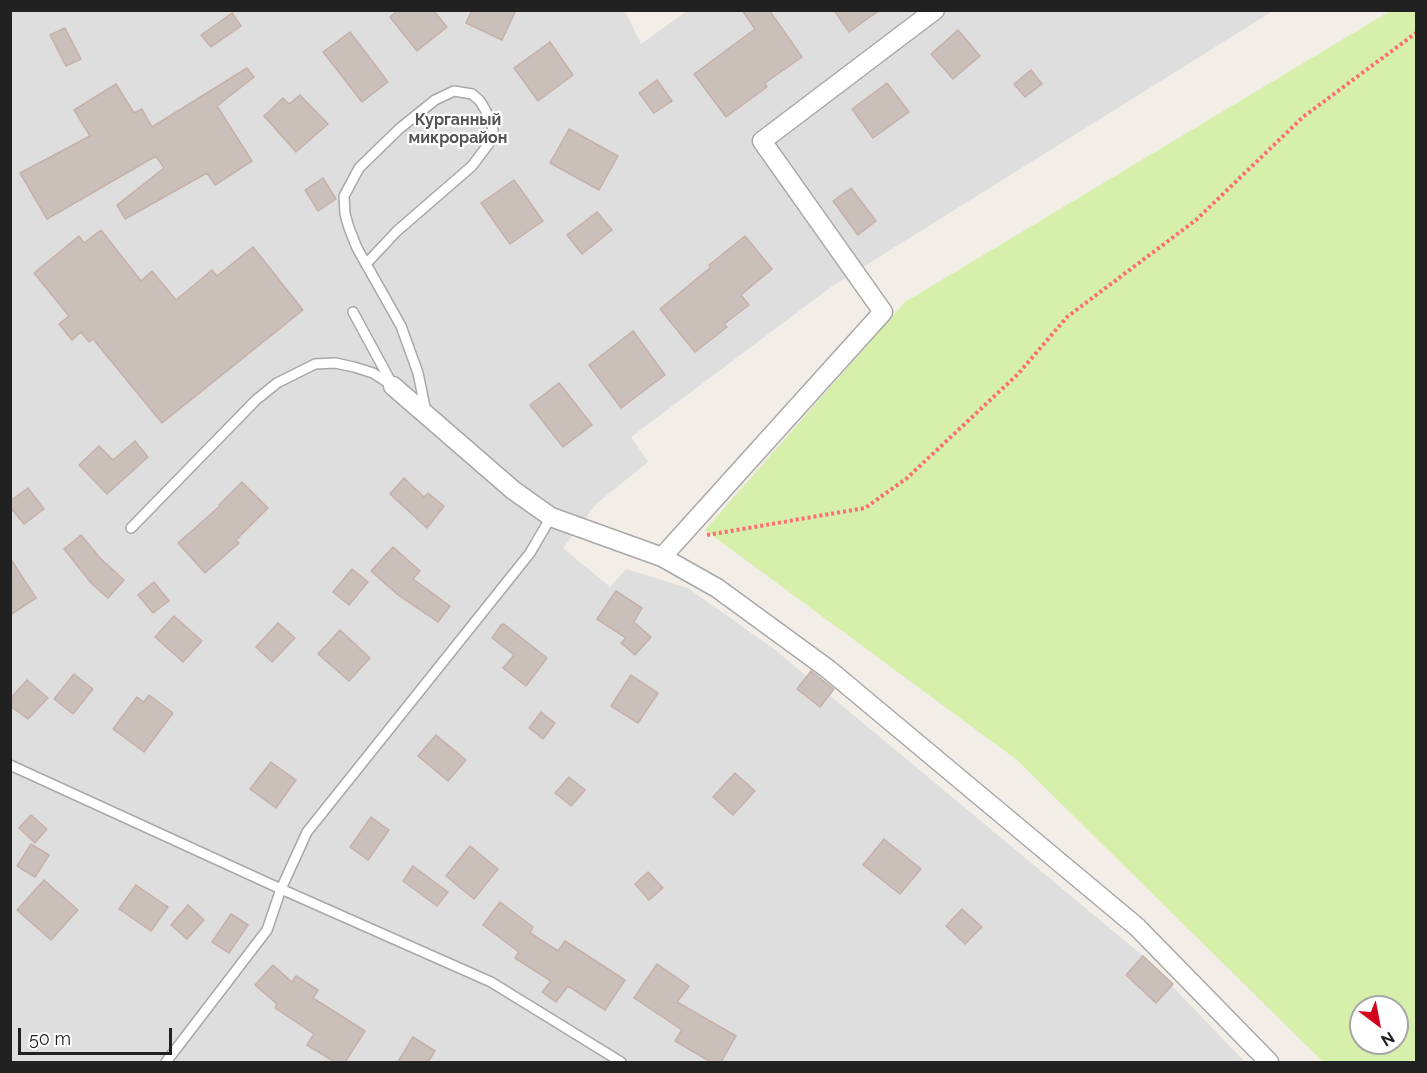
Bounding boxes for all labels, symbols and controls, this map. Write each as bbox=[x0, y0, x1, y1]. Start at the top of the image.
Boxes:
district label: Курганный микрорайон bbox=[409, 110, 507, 148]
north arrow bbox=[1349, 995, 1409, 1055]
scale bar bbox=[21, 1016, 176, 1054]
text: 50 m bbox=[29, 1028, 71, 1049]
text: N bbox=[1378, 1028, 1398, 1050]

